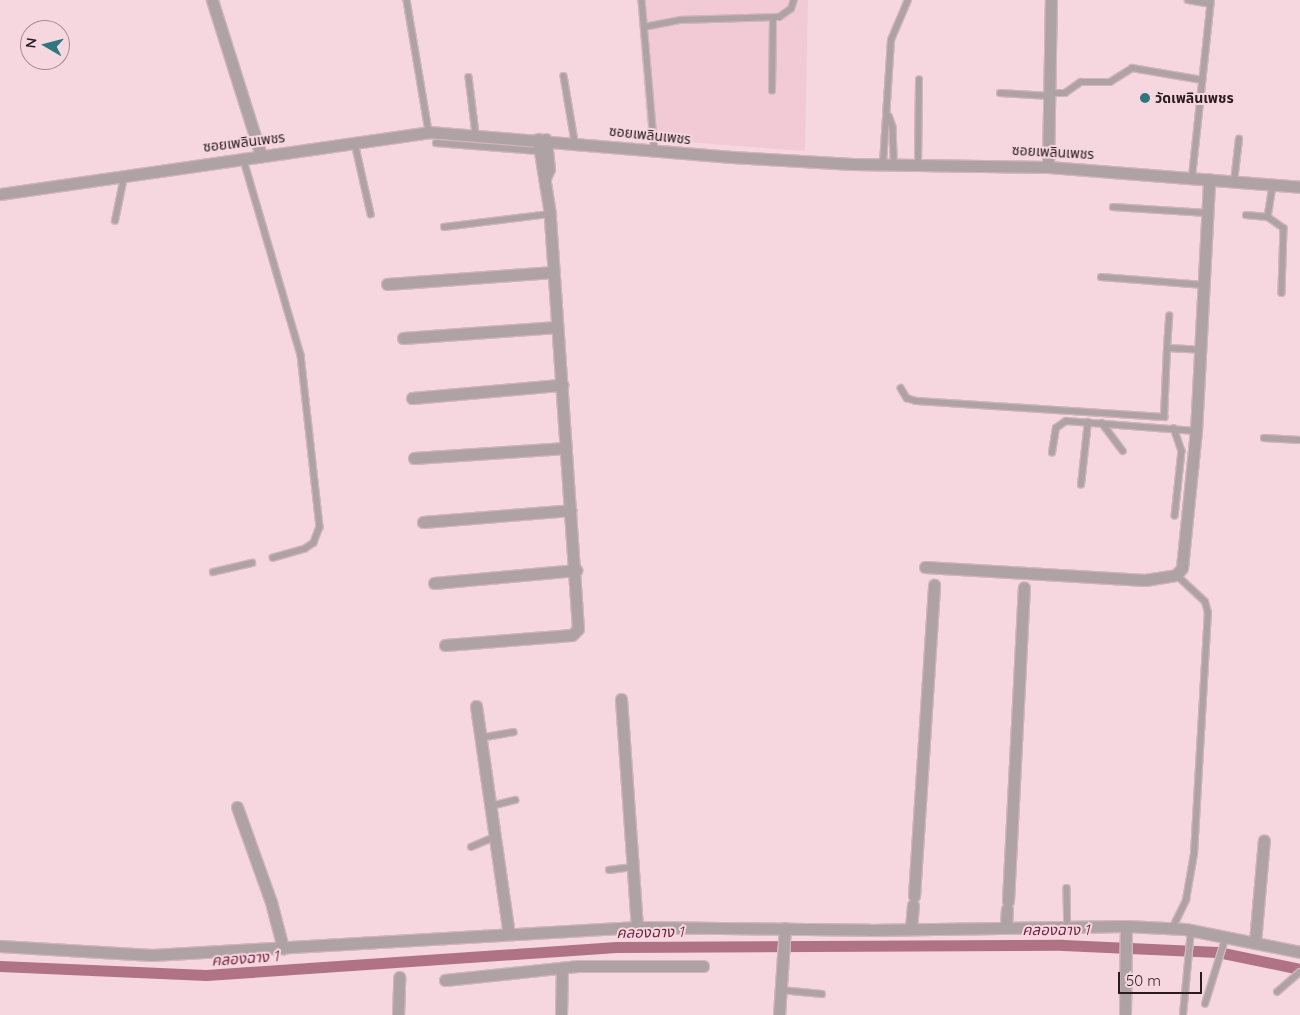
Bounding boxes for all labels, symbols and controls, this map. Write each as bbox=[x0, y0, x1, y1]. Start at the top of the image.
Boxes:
north arrow bbox=[20, 20, 70, 70]
text: N bbox=[22, 37, 41, 49]
place label: วัดเพลินเพชร bbox=[1155, 90, 1234, 106]
marker: วัดเพลินเพชร bbox=[1139, 92, 1151, 104]
street label: ซอยเพลินเพชร bbox=[608, 122, 692, 148]
street label: ซอยเพลินเพชร bbox=[202, 129, 286, 155]
street label: ซอยเพลินเพชร bbox=[1011, 141, 1095, 163]
water label: คลองฉาง 1 bbox=[1022, 921, 1090, 939]
water label: คลองฉาง 1 bbox=[616, 922, 684, 942]
water label: คลองฉาง 1 bbox=[211, 947, 279, 969]
scale bar bbox=[1120, 962, 1204, 994]
text: 50 m bbox=[1126, 971, 1161, 990]

